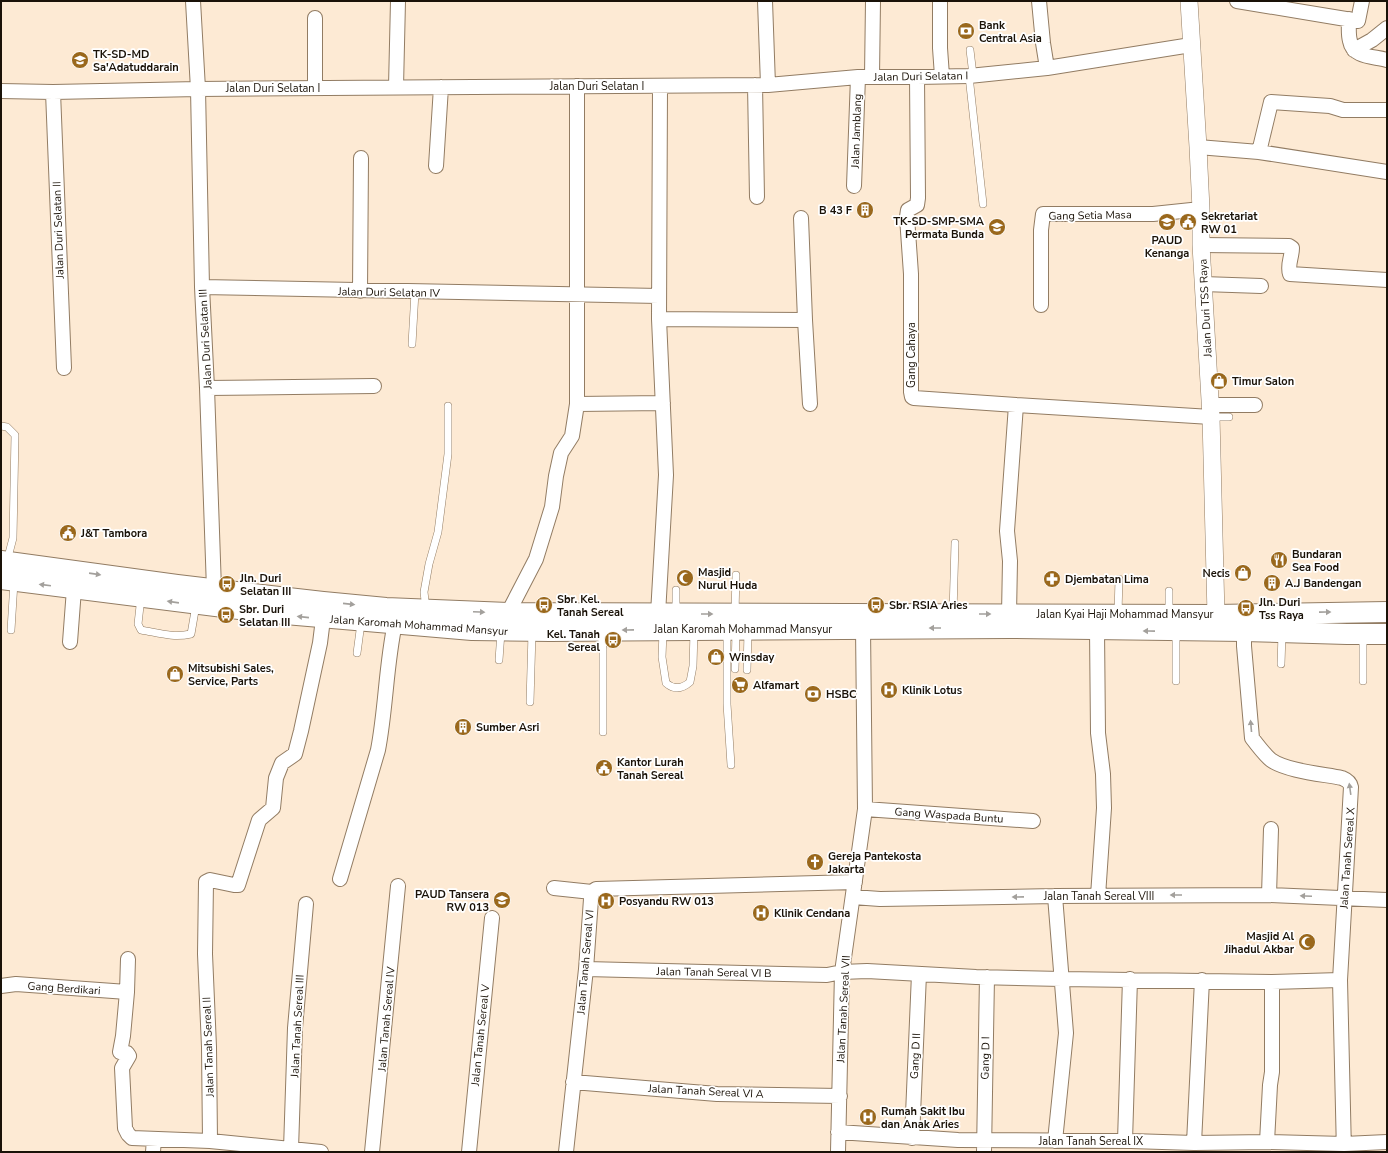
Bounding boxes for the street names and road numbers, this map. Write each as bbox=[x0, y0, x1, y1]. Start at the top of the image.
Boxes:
street label: Jalan Duri Selatan I bbox=[873, 68, 968, 85]
street label: Jalan Duri Selatan I bbox=[549, 79, 644, 94]
street label: Jalan Duri Selatan I bbox=[225, 81, 320, 96]
street label: Jalan Jamblang bbox=[848, 93, 865, 170]
street label: Jalan Duri Selatan II bbox=[49, 181, 68, 280]
street label: Gang Setia Masa bbox=[1048, 207, 1132, 224]
street label: Jalan Duri TSS Raya bbox=[1195, 258, 1216, 359]
street label: Jalan Duri Selatan IV bbox=[337, 284, 441, 301]
street label: Jalan Duri Selatan III bbox=[195, 289, 216, 390]
street label: Gang Cahaya bbox=[904, 322, 919, 388]
street label: Jalan Kyai Haji Mohammad Mansyur bbox=[1036, 607, 1214, 622]
street label: Jalan Karomah Mohammad Mansyur bbox=[328, 612, 509, 639]
street label: Jalan Karomah Mohammad Mansyur bbox=[653, 622, 832, 637]
street label: Gang Waspada Buntu bbox=[894, 804, 1004, 827]
street label: Jalan Tanah Sereal X bbox=[1336, 806, 1359, 910]
street label: Jalan Tanah Sereal VIII bbox=[1043, 889, 1154, 904]
street label: Jalan Tanah Sereal VI bbox=[573, 909, 598, 1016]
street label: Jalan Tanah Sereal VII bbox=[833, 955, 854, 1064]
street label: Jalan Tanah Sereal VI B bbox=[655, 964, 772, 981]
street label: Jalan Tanah Sereal IV bbox=[374, 966, 399, 1073]
street label: Jalan Tanah Sereal III bbox=[287, 974, 308, 1079]
street label: Gang Berdikari bbox=[27, 978, 101, 999]
street label: Jalan Tanah Sereal V bbox=[468, 983, 493, 1088]
street label: Jalan Tanah Sereal II bbox=[199, 997, 218, 1098]
street label: Gang D II bbox=[907, 1033, 924, 1079]
street label: Gang D I bbox=[978, 1036, 993, 1080]
street label: Jalan Tanah Sereal VI A bbox=[647, 1081, 764, 1102]
street label: Jalan Tanah Sereal IX bbox=[1038, 1134, 1144, 1149]

